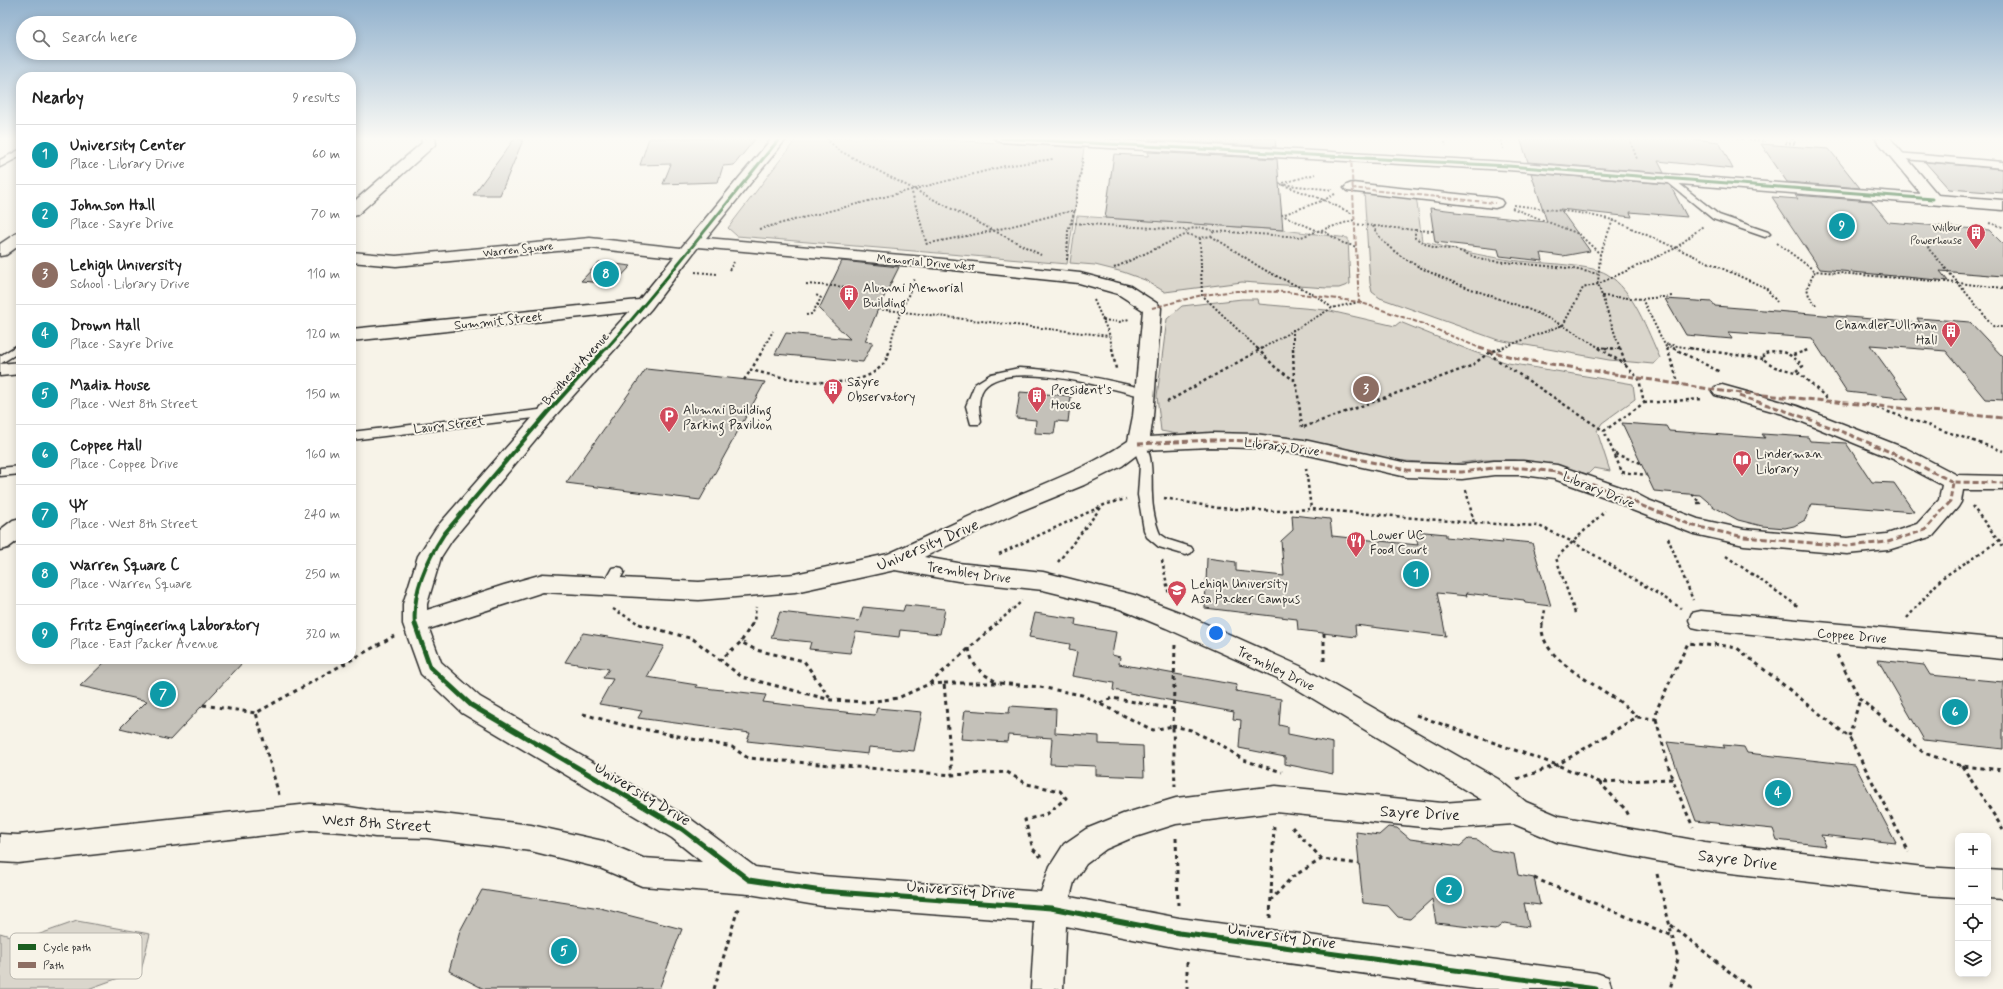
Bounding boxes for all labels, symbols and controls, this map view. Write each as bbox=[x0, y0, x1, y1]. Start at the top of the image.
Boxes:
search box bbox=[16, 16, 356, 60]
icon: search bbox=[30, 27, 52, 49]
text: Search here bbox=[62, 28, 138, 48]
text: Nearby bbox=[32, 87, 84, 109]
text: 9 results bbox=[293, 90, 340, 107]
text: University Center bbox=[70, 136, 186, 156]
text: 1 bbox=[42, 146, 48, 163]
text: 60 m bbox=[312, 146, 340, 163]
text: Place · Library Drive bbox=[70, 156, 185, 173]
text: Johnson Hall bbox=[70, 196, 155, 216]
text: 2 bbox=[42, 206, 48, 223]
text: 70 m bbox=[311, 206, 340, 223]
pin: 9 bbox=[1829, 211, 1855, 241]
text: Place · Sayre Drive bbox=[70, 216, 174, 233]
place label: Wilbur Powerhouse bbox=[1910, 221, 1962, 248]
building icon: Wilbur Powerhouse bbox=[1965, 222, 1987, 250]
street label: Warren Square bbox=[482, 239, 554, 261]
street label: Memorial Drive West bbox=[876, 252, 976, 274]
text: Lehigh University bbox=[70, 256, 182, 276]
pin: 8 bbox=[593, 259, 619, 289]
text: 3 bbox=[42, 266, 48, 283]
text: 110 m bbox=[307, 266, 340, 283]
text: School · Library Drive bbox=[70, 276, 190, 293]
place label: Alumni Memorial Building bbox=[863, 280, 963, 314]
building icon: Alumni Memorial Building bbox=[838, 283, 860, 311]
street label: Summit Street bbox=[453, 308, 543, 335]
text: Drown Hall bbox=[70, 316, 140, 336]
place label: Chandler-Ullman Hall bbox=[1835, 317, 1937, 349]
building icon: Chandler-Ullman Hall bbox=[1940, 320, 1962, 348]
text: 4 bbox=[41, 326, 49, 343]
text: 120 m bbox=[306, 326, 340, 343]
street label: Brodhead Avenue bbox=[539, 329, 614, 409]
text: Place · Sayre Drive bbox=[70, 336, 174, 353]
place label: Sayre Observatory bbox=[847, 374, 915, 406]
pin: 3 bbox=[1353, 374, 1379, 404]
text: Madia House bbox=[70, 376, 150, 396]
building icon: Sayre Observatory bbox=[822, 377, 844, 405]
place label: President's House bbox=[1051, 382, 1112, 414]
building icon: President's House bbox=[1026, 385, 1048, 413]
text: 5 bbox=[41, 386, 49, 403]
text: 150 m bbox=[306, 386, 340, 403]
text: Place · West 8th Street bbox=[70, 396, 198, 413]
place label: Alumni Building Parking Pavilion bbox=[683, 402, 772, 436]
parking icon: Alumni Building Parking Pavilion bbox=[658, 405, 680, 433]
street label: Laury Street bbox=[413, 413, 486, 438]
street label: Library Drive bbox=[1243, 434, 1321, 461]
text: Coppee Hall bbox=[70, 436, 142, 456]
text: 6 bbox=[42, 446, 48, 463]
text: 160 m bbox=[305, 446, 340, 463]
place label: Linderman Library bbox=[1756, 446, 1823, 478]
library icon: Linderman Library bbox=[1731, 449, 1753, 477]
text: Place · Coppee Drive bbox=[70, 456, 178, 473]
street label: Library Drive bbox=[1560, 468, 1637, 513]
text: ΨΥ bbox=[70, 496, 88, 516]
text: 7 bbox=[41, 506, 49, 523]
text: 240 m bbox=[304, 506, 340, 523]
street label: University Drive bbox=[873, 514, 982, 576]
text: Place · West 8th Street bbox=[70, 516, 198, 533]
place label: Lower UC Food Court bbox=[1370, 527, 1427, 559]
restaurant icon: Lower UC Food Court bbox=[1345, 530, 1367, 558]
text: Warren Square C bbox=[70, 556, 179, 576]
street label: Trembley Drive bbox=[926, 559, 1012, 588]
pin: 1 bbox=[1403, 559, 1429, 589]
text: 8 bbox=[41, 566, 49, 583]
text: 250 m bbox=[305, 566, 340, 583]
text: Place · Warren Square bbox=[70, 576, 192, 593]
place label: Lehigh University Asa Packer Campus bbox=[1191, 576, 1300, 608]
school or university icon: Lehigh University Asa Packer Campus bbox=[1166, 579, 1188, 607]
text: Fritz Engineering Laboratory bbox=[70, 616, 260, 636]
your location bbox=[1206, 623, 1226, 643]
street label: Coppee Drive bbox=[1816, 625, 1887, 648]
text: 9 bbox=[42, 626, 48, 643]
text: 320 m bbox=[306, 626, 340, 643]
text: Place · East Packer Avenue bbox=[70, 636, 218, 653]
street label: Trembley Drive bbox=[1234, 643, 1317, 696]
pin: 7 bbox=[150, 679, 176, 709]
pin: 6 bbox=[1942, 697, 1968, 727]
street label: University Drive bbox=[590, 757, 694, 831]
pin: 4 bbox=[1765, 778, 1791, 808]
street label: Sayre Drive bbox=[1379, 801, 1461, 826]
street label: West 8th Street bbox=[321, 809, 433, 838]
map controls bbox=[1955, 833, 1991, 977]
button: + bbox=[1955, 833, 1991, 869]
street label: Sayre Drive bbox=[1697, 845, 1779, 876]
button: − bbox=[1955, 869, 1991, 905]
pin: 2 bbox=[1436, 875, 1462, 905]
street label: University Drive bbox=[906, 876, 1016, 905]
button: locate bbox=[1955, 905, 1991, 941]
street label: University Drive bbox=[1226, 919, 1337, 954]
legend bbox=[10, 933, 142, 979]
pin: 5 bbox=[551, 936, 577, 966]
text: Cycle path bbox=[43, 941, 91, 955]
button: layers bbox=[1955, 941, 1991, 977]
text: Path bbox=[43, 959, 64, 973]

